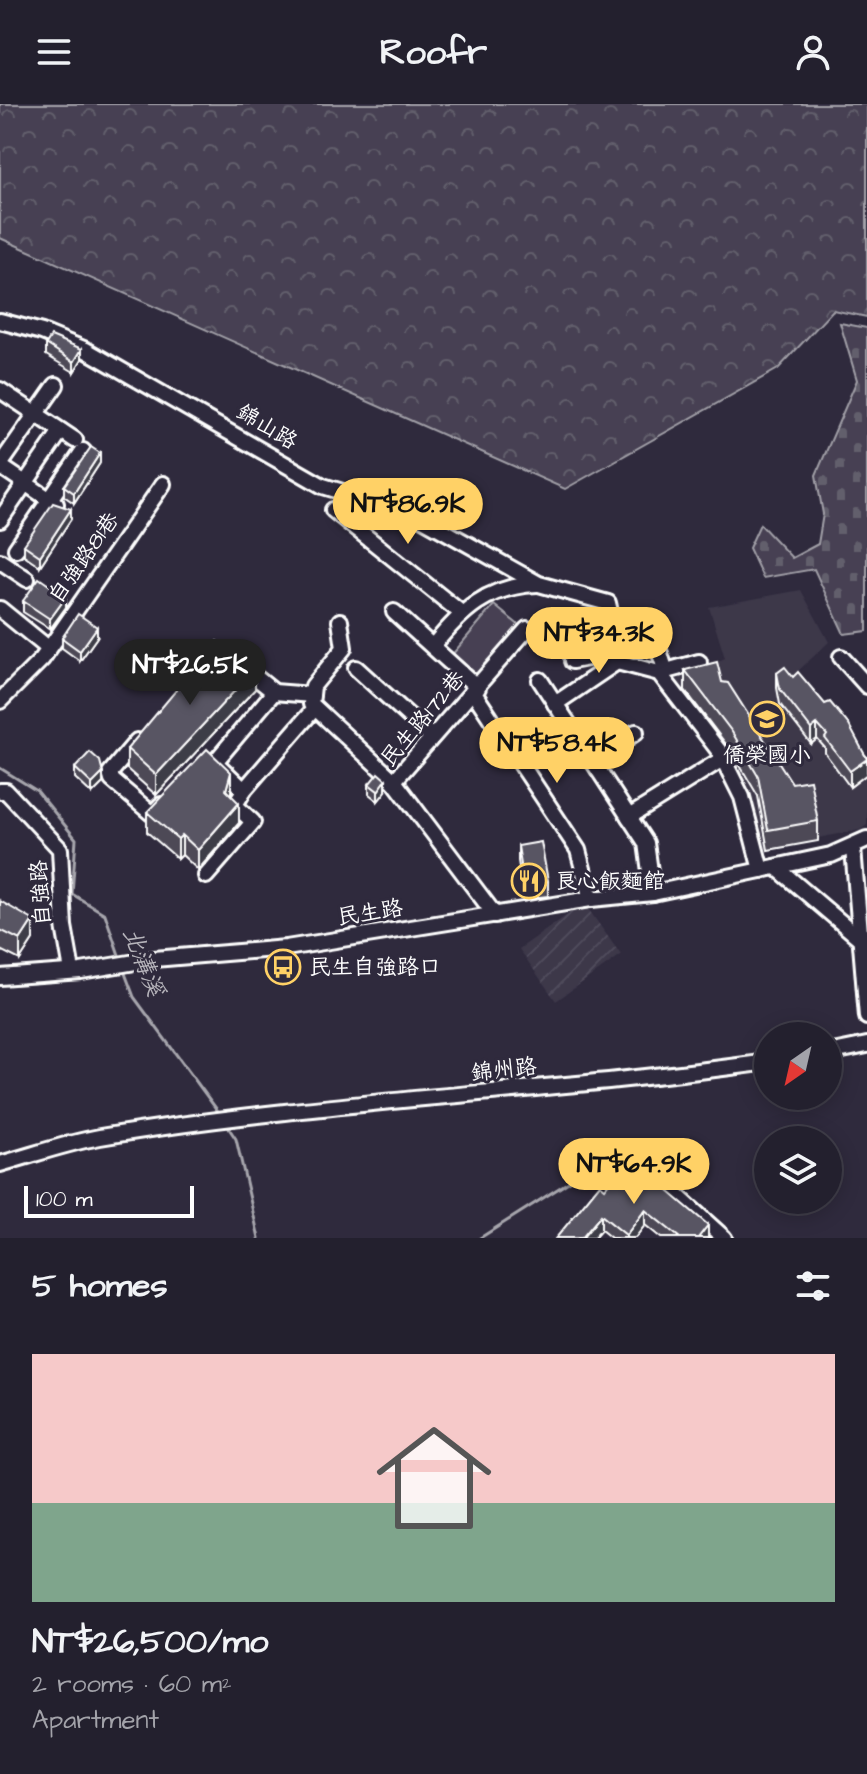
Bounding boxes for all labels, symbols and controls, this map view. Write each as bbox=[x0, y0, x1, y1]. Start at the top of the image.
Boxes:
text: Roofr bbox=[380, 27, 487, 78]
icon: menu bbox=[32, 30, 76, 74]
icon: person bbox=[791, 30, 835, 74]
street label: 錦山路 bbox=[231, 397, 303, 457]
pin: NT$86.9K bbox=[325, 478, 491, 546]
text: NT$86.9K bbox=[351, 486, 465, 522]
street label: 自強路81巷 bbox=[41, 506, 127, 610]
pin: NT$34.3K bbox=[516, 607, 682, 675]
text: NT$34.3K bbox=[544, 615, 654, 651]
pin: NT$26.5K bbox=[107, 639, 273, 707]
text: NT$26.5K bbox=[132, 647, 248, 683]
street label: 民生路172巷 bbox=[374, 664, 472, 774]
school or university icon: 僑榮國小 bbox=[748, 700, 786, 738]
pin: NT$58.4K bbox=[474, 717, 640, 785]
text: NT$58.4K bbox=[497, 725, 617, 761]
place label: 僑榮國小 bbox=[723, 740, 811, 771]
street label: 自強路 bbox=[23, 859, 59, 927]
restaurant icon: 良心飯麵館 bbox=[510, 862, 548, 900]
place label: 良心飯麵館 bbox=[555, 866, 665, 897]
street label: 民生路 bbox=[335, 893, 405, 933]
water label: 北溝溪 bbox=[114, 922, 173, 1004]
bus stop icon: 民生自強路口 bbox=[264, 948, 302, 986]
place label: 民生自強路口 bbox=[309, 952, 441, 983]
north arrow bbox=[754, 1022, 842, 1110]
map controls bbox=[754, 1022, 842, 1214]
street label: 錦州路 bbox=[470, 1051, 538, 1089]
button: layers bbox=[754, 1126, 842, 1214]
pin: NT$64.9K bbox=[551, 1138, 717, 1206]
text: NT$64.9K bbox=[576, 1146, 692, 1182]
scale bar bbox=[24, 1182, 194, 1218]
text: 100 m bbox=[36, 1184, 93, 1215]
text: 5 homes bbox=[32, 1262, 168, 1310]
icon: filters bbox=[791, 1264, 835, 1308]
icon: home bbox=[362, 1406, 506, 1550]
text: NT$26,500/mo bbox=[32, 1618, 268, 1666]
text: 2 rooms · 60 m² bbox=[32, 1666, 232, 1702]
text: Apartment bbox=[32, 1702, 159, 1738]

